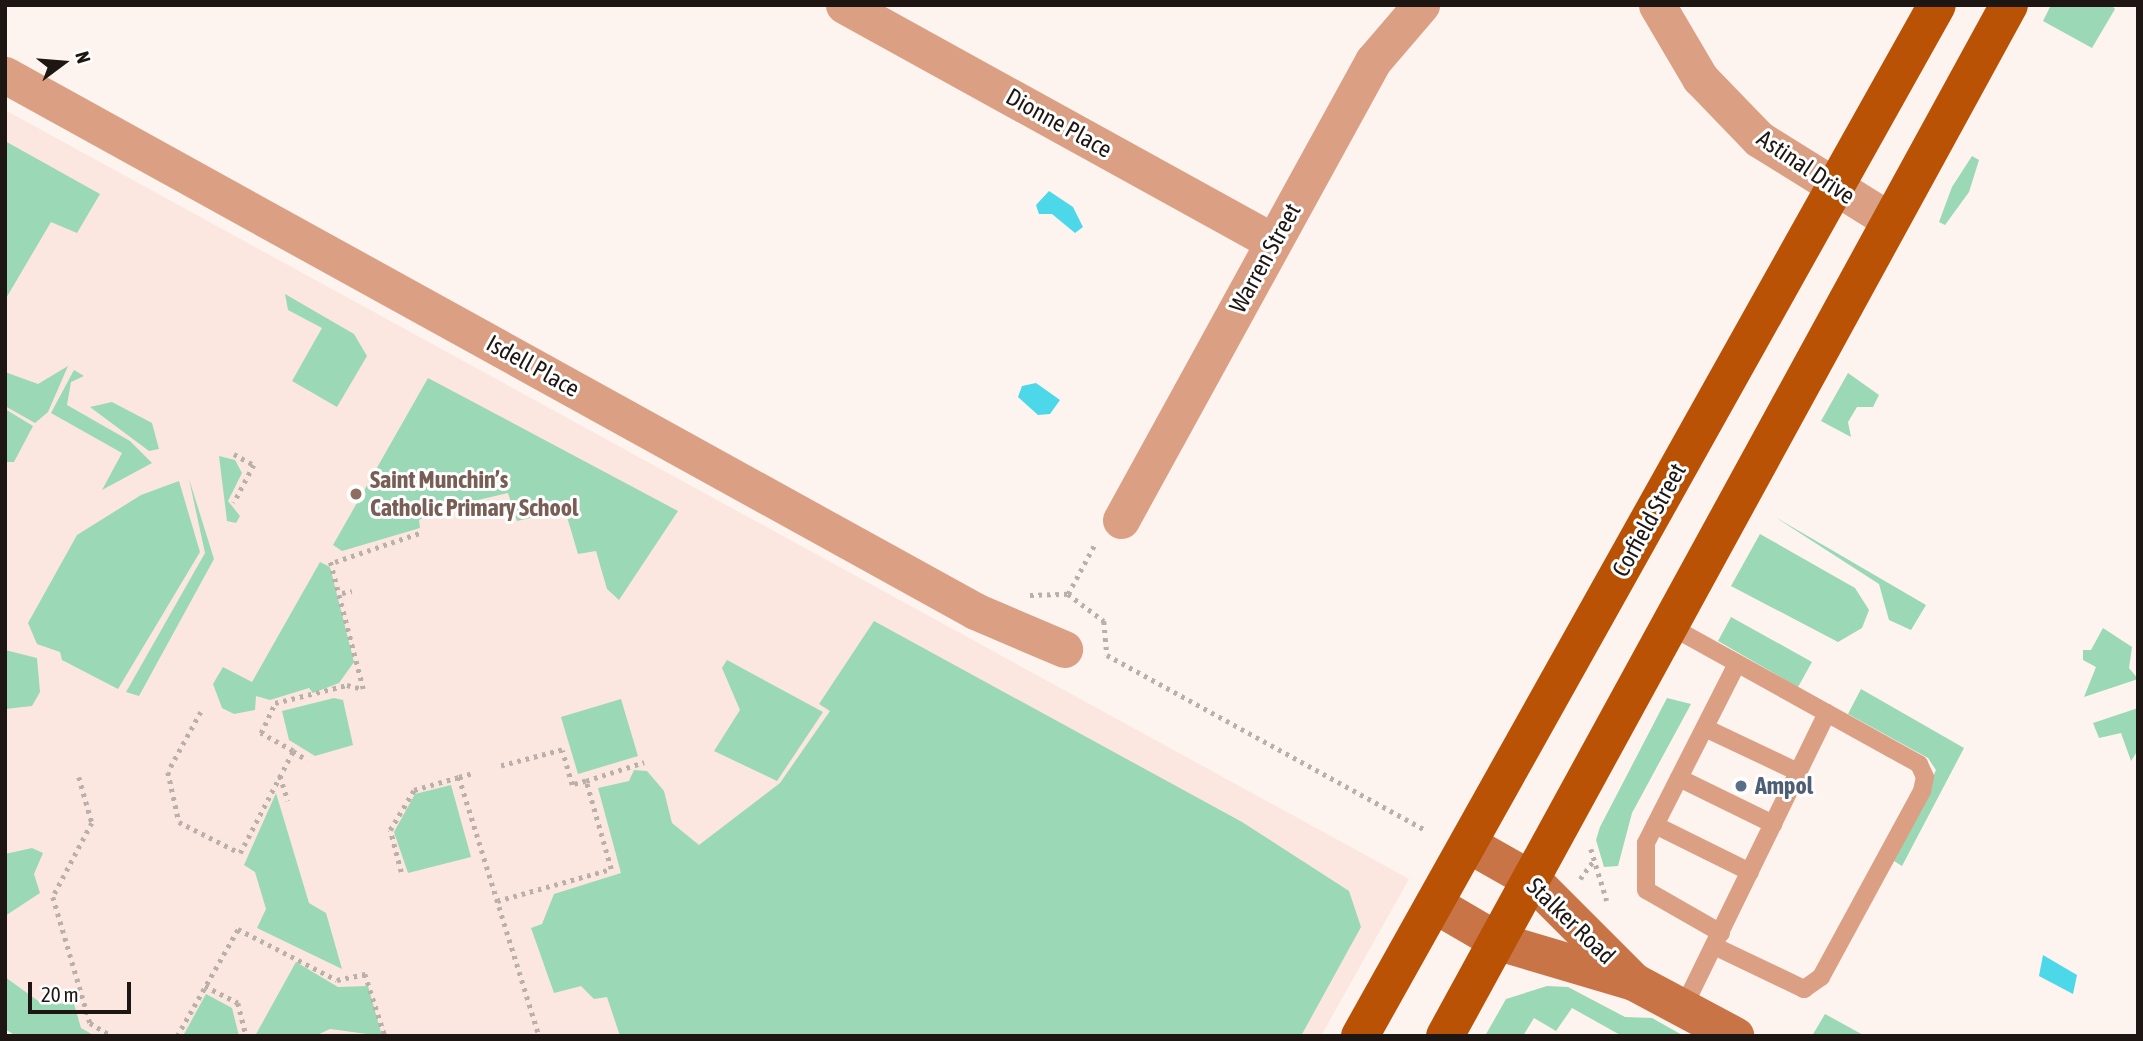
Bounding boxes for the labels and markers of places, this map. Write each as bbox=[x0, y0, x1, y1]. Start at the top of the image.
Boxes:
place label: Saint Munchin’s Catholic Primary School bbox=[370, 466, 578, 522]
marker: Saint Munchin’s Catholic Primary School bbox=[348, 486, 364, 502]
place label: Ampol bbox=[1755, 772, 1813, 800]
marker: Ampol bbox=[1733, 778, 1749, 794]

